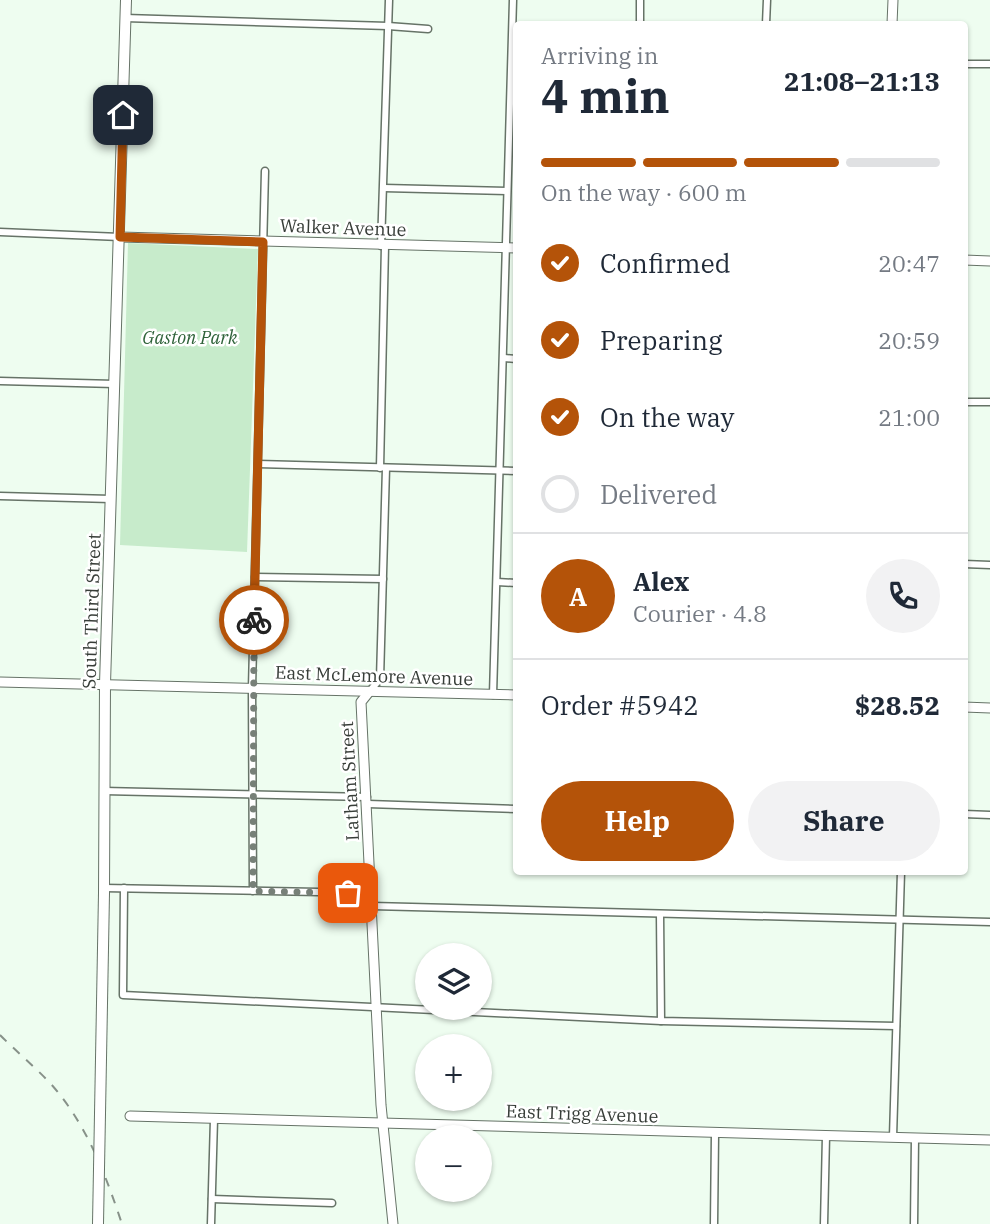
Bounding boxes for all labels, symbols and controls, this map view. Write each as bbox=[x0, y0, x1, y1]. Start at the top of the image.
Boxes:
text: Arriving in bbox=[541, 40, 658, 70]
text: 21:08–21:13 bbox=[784, 64, 940, 98]
text: 4 min bbox=[541, 66, 670, 126]
pin bbox=[93, 85, 153, 145]
icon: home bbox=[104, 96, 142, 134]
text: On the way · 600 m bbox=[541, 177, 747, 207]
street label: Walker Avenue bbox=[279, 214, 407, 241]
icon: check bbox=[541, 244, 579, 282]
text: Confirmed bbox=[600, 246, 731, 280]
text: 20:47 bbox=[878, 248, 940, 278]
icon: check bbox=[541, 321, 579, 359]
text: Preparing bbox=[600, 323, 722, 357]
text: 20:59 bbox=[878, 325, 940, 355]
park label: Gaston Park bbox=[142, 326, 238, 349]
icon: check bbox=[541, 398, 579, 436]
text: On the way bbox=[600, 400, 734, 434]
text: 21:00 bbox=[878, 402, 940, 432]
text: Delivered bbox=[600, 477, 717, 511]
street label: South Third Street bbox=[77, 533, 106, 689]
button: phone bbox=[866, 559, 940, 633]
text: Alex bbox=[633, 564, 689, 598]
text: A bbox=[569, 579, 587, 613]
courier bbox=[219, 585, 289, 655]
text: Courier · 4.8 bbox=[633, 598, 767, 628]
icon: bike bbox=[235, 601, 273, 639]
street label: East McLemore Avenue bbox=[275, 661, 473, 690]
text: Order #5942 bbox=[541, 688, 699, 722]
text: $28.52 bbox=[855, 688, 940, 722]
street label: Latham Street bbox=[335, 721, 364, 841]
button: Help bbox=[541, 781, 734, 861]
button: Share bbox=[748, 781, 940, 861]
pin bbox=[318, 863, 378, 923]
icon: bag bbox=[329, 874, 367, 912]
map controls bbox=[415, 943, 492, 1202]
button: layers bbox=[415, 943, 492, 1020]
button: + bbox=[415, 1034, 492, 1111]
street label: East Trigg Avenue bbox=[505, 1099, 659, 1128]
button: − bbox=[415, 1125, 492, 1202]

